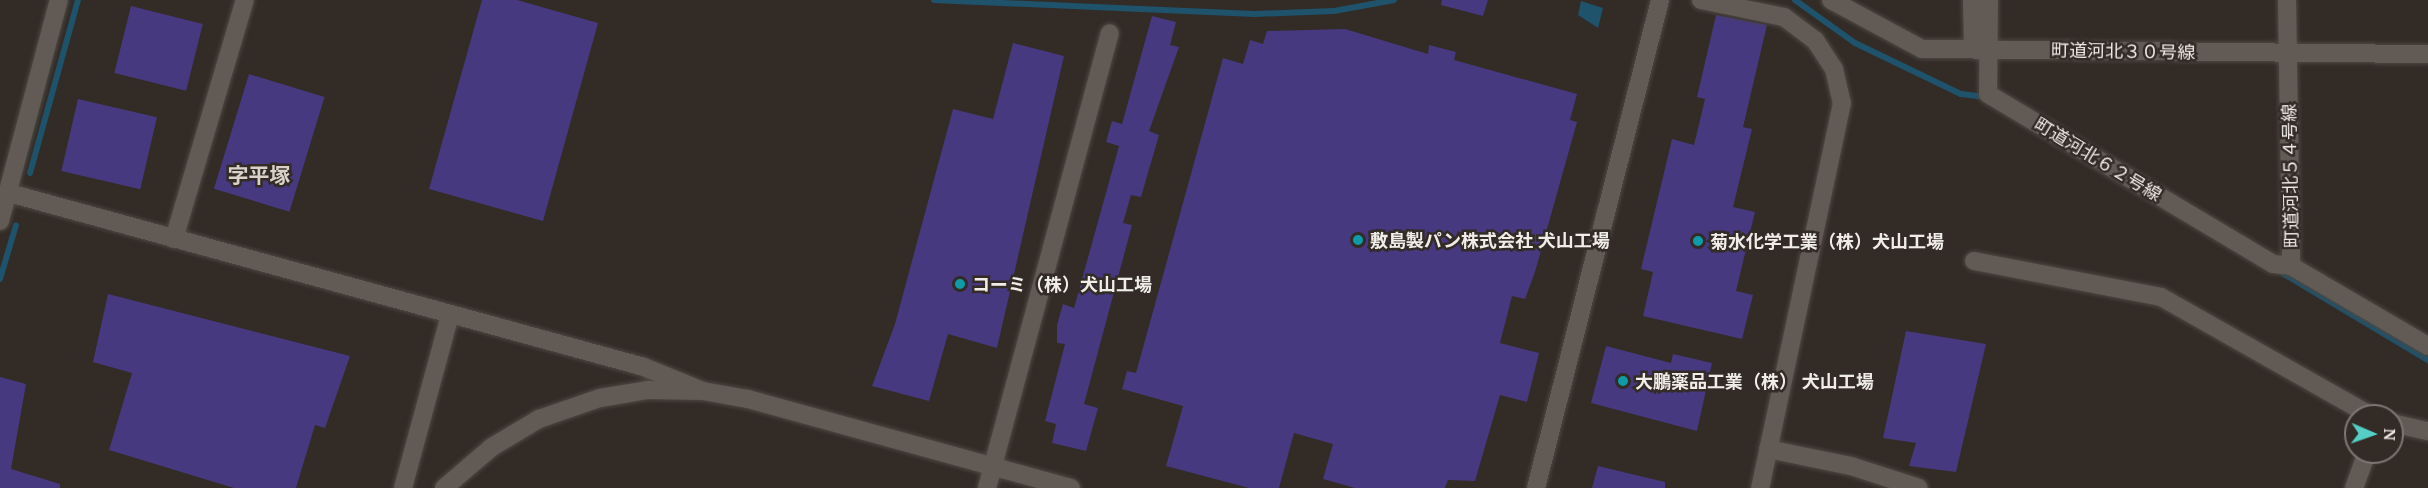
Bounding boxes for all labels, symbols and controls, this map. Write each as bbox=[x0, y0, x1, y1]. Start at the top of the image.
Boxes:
street label: 町道河北３０号線 bbox=[2051, 39, 2195, 63]
street label: 町道河北５４号線 bbox=[2278, 104, 2302, 248]
street label: 町道河北６２号線 bbox=[2031, 113, 2165, 205]
district label: 字平塚 bbox=[228, 162, 290, 188]
place label: 敷島製パン株式会社 犬山工場 bbox=[1370, 229, 1609, 251]
place label: 菊水化学工業（株）犬山工場 bbox=[1710, 230, 1944, 252]
marker: 敷島製パン株式会社 犬山工場 bbox=[1351, 233, 1365, 247]
marker: 菊水化学工業（株）犬山工場 bbox=[1691, 234, 1705, 248]
place label: コーミ（株）犬山工場 bbox=[972, 273, 1152, 295]
marker: コーミ（株）犬山工場 bbox=[953, 277, 967, 291]
place label: 大鵬薬品工業（株） 犬山工場 bbox=[1635, 370, 1874, 392]
marker: 大鵬薬品工業（株） 犬山工場 bbox=[1616, 374, 1630, 388]
north arrow bbox=[2344, 404, 2404, 464]
text: N bbox=[2379, 428, 2401, 441]

